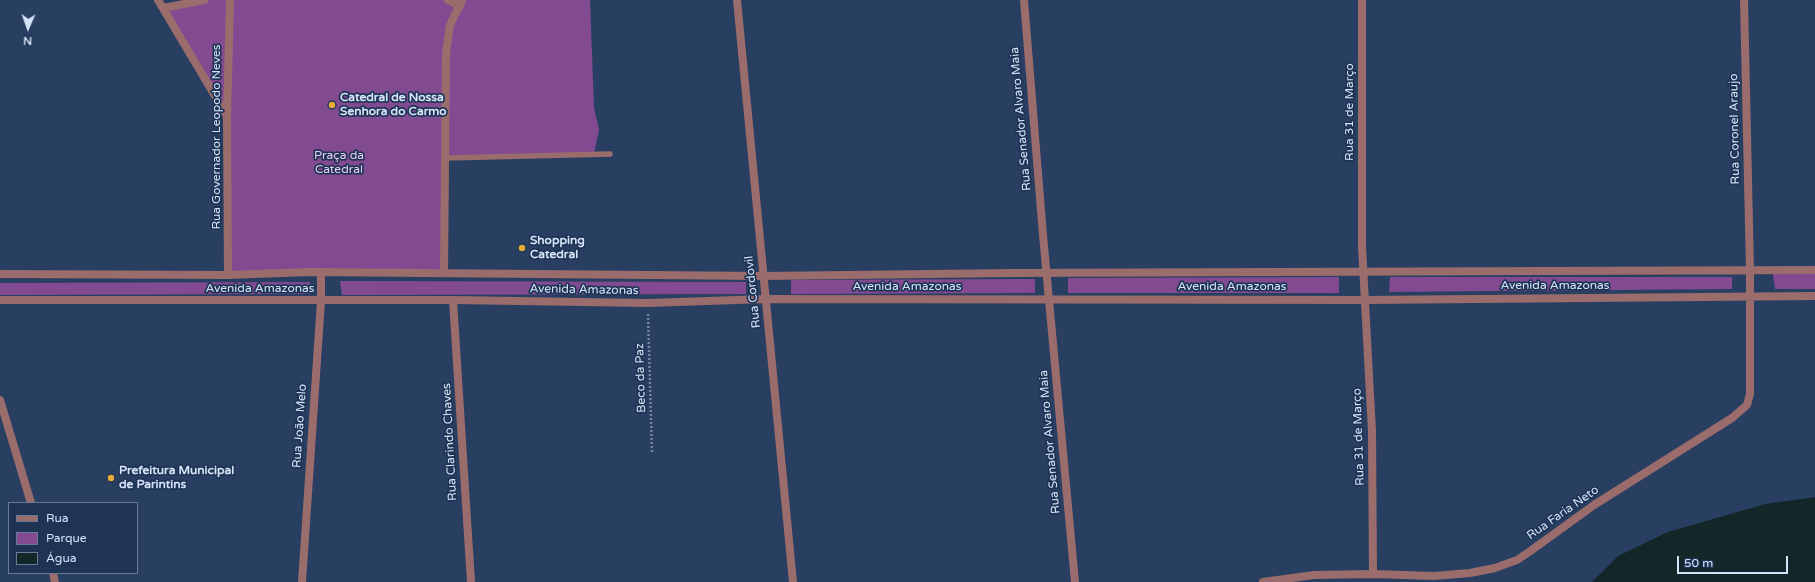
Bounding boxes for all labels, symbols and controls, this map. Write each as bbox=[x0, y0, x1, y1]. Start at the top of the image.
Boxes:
north arrow bbox=[8, 8, 48, 48]
text: N bbox=[23, 34, 32, 47]
street label: Rua Governador Leopodo Neves bbox=[210, 44, 224, 230]
street label: Rua Senador Alvaro Maia bbox=[1008, 46, 1034, 192]
street label: Rua 31 de Março bbox=[1343, 63, 1357, 161]
street label: Rua Coronel Araujo bbox=[1727, 73, 1743, 185]
place label: Catedral de Nossa Senhora do Carmo bbox=[340, 91, 447, 119]
marker: Catedral de Nossa Senhora do Carmo bbox=[327, 100, 337, 110]
park label: Praça da Catedral bbox=[314, 149, 364, 177]
place label: Shopping Catedral bbox=[530, 234, 585, 262]
marker: Shopping Catedral bbox=[517, 243, 527, 253]
street label: Rua Cordovil bbox=[742, 255, 764, 329]
street label: Avenida Amazonas bbox=[1500, 279, 1610, 293]
street label: Avenida Amazonas bbox=[852, 280, 962, 294]
street label: Avenida Amazonas bbox=[1177, 280, 1287, 294]
street label: Avenida Amazonas bbox=[205, 282, 315, 296]
street label: Avenida Amazonas bbox=[529, 282, 639, 298]
street label: Beco da Paz bbox=[633, 343, 649, 413]
street label: Rua Senador Alvaro Maia bbox=[1037, 369, 1063, 515]
street label: Rua João Melo bbox=[290, 383, 310, 469]
street label: Rua Clarindo Chaves bbox=[440, 383, 460, 501]
street label: Rua 31 de Março bbox=[1350, 388, 1368, 486]
place label: Prefeitura Municipal de Parintins bbox=[119, 464, 234, 492]
marker: Prefeitura Municipal de Parintins bbox=[106, 473, 116, 483]
street label: Rua Faria Neto bbox=[1524, 483, 1602, 543]
legend bbox=[8, 502, 138, 574]
text: Rua bbox=[46, 511, 69, 525]
text: Parque bbox=[46, 531, 87, 545]
scale bar bbox=[1679, 548, 1790, 574]
text: Água bbox=[46, 551, 76, 565]
text: 50 m bbox=[1684, 556, 1713, 570]

